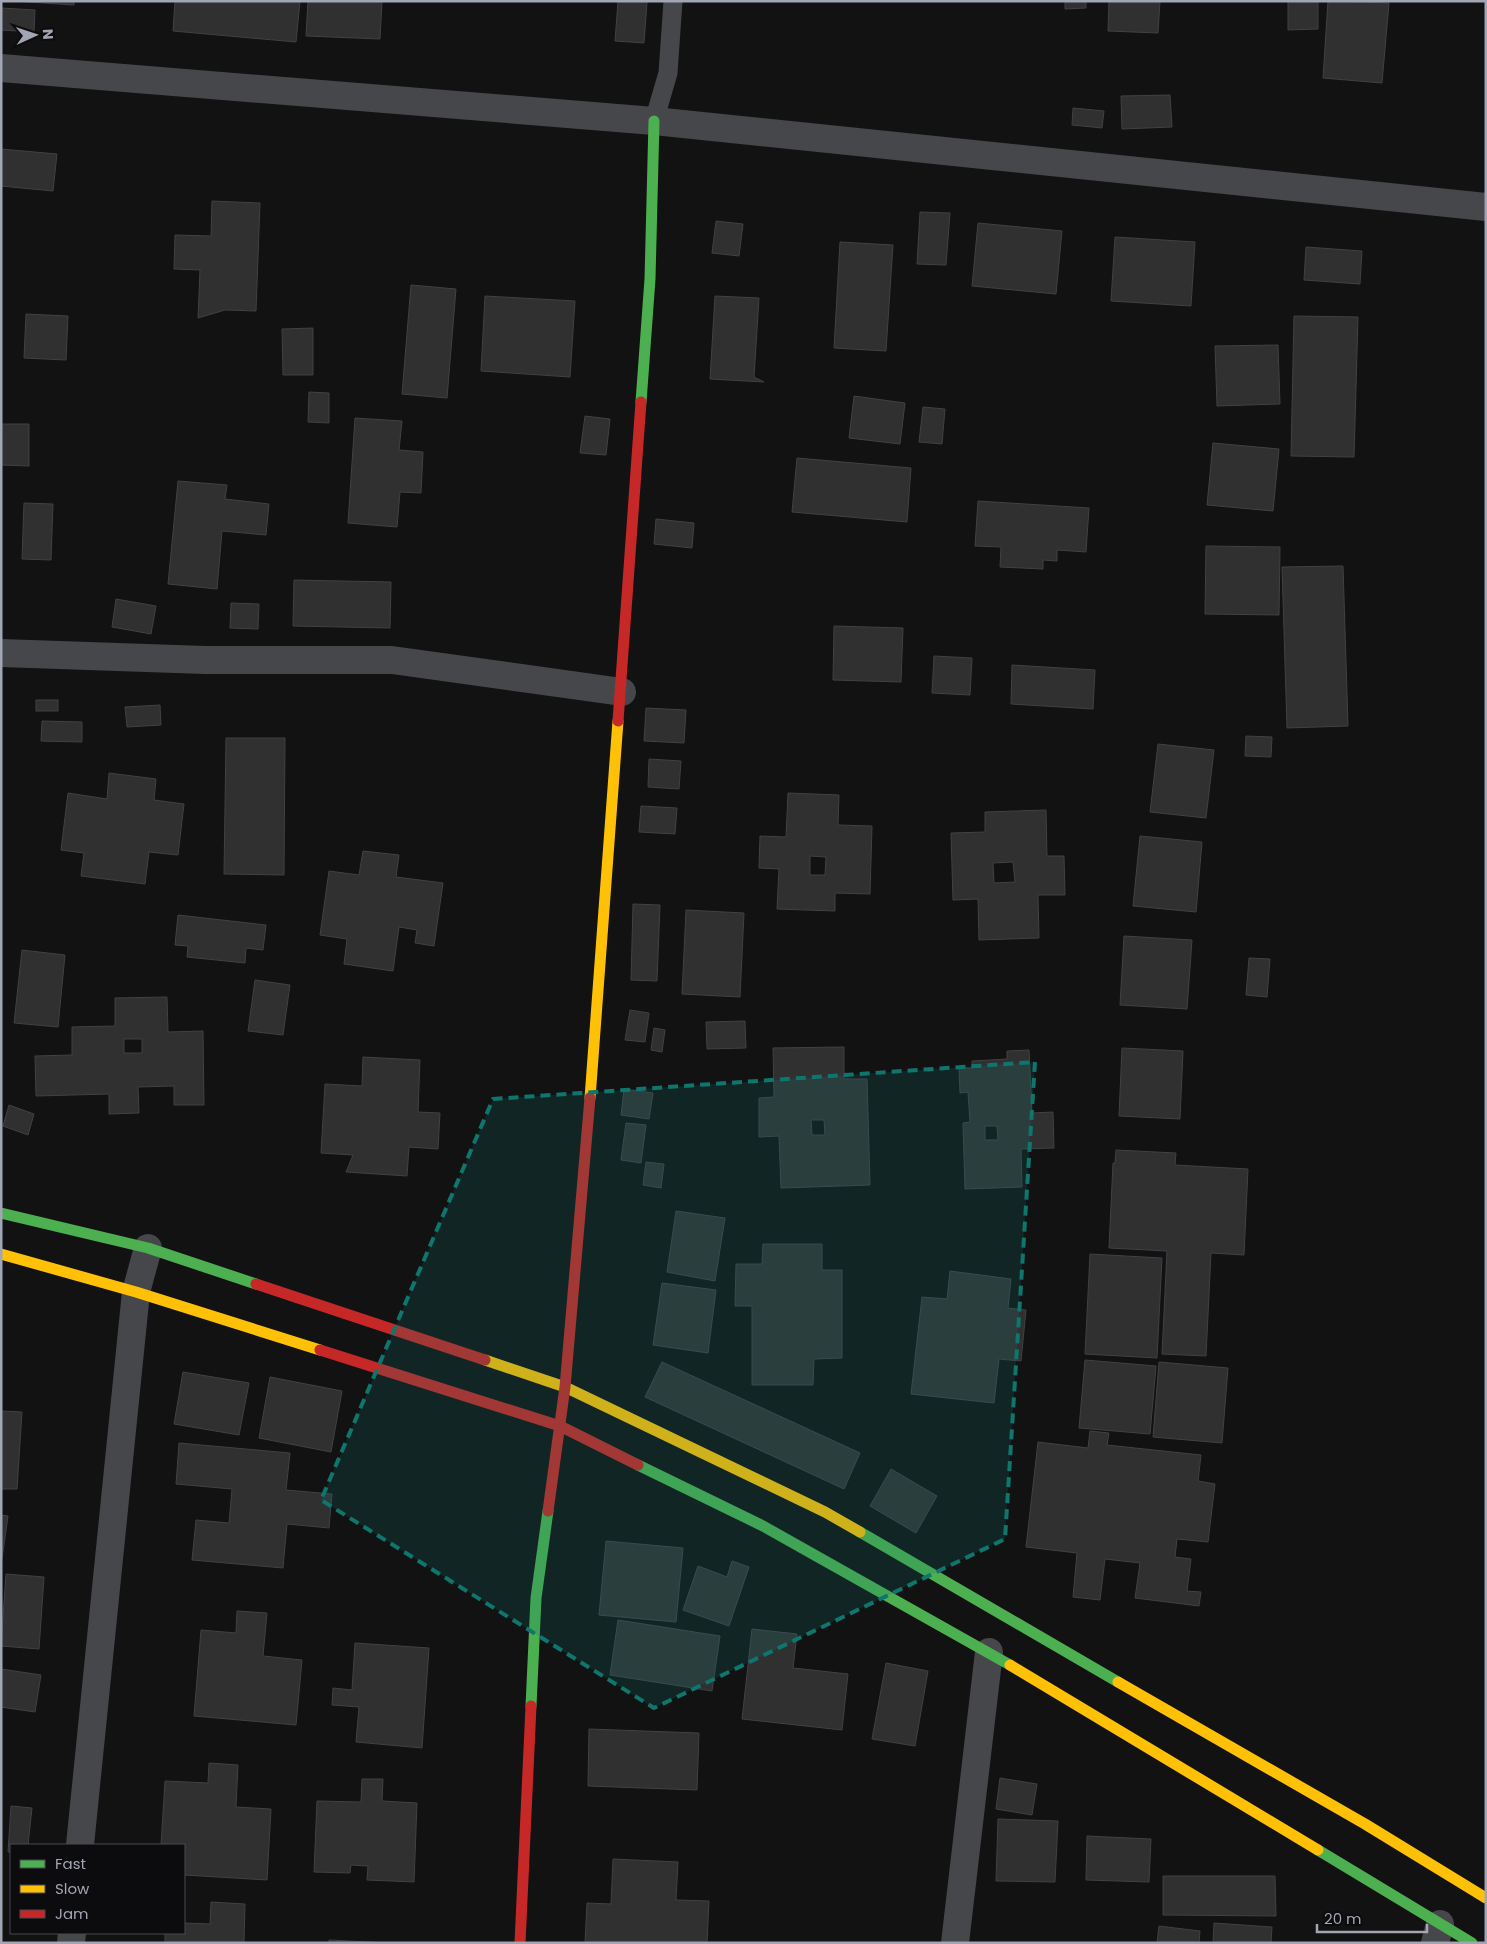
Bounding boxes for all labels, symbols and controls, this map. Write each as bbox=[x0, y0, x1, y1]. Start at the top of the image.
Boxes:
north arrow bbox=[10, 10, 60, 60]
text: N bbox=[38, 29, 58, 40]
legend bbox=[10, 1844, 185, 1934]
text: Fast bbox=[55, 1853, 86, 1874]
text: Slow bbox=[55, 1878, 90, 1899]
scale bar bbox=[1317, 1902, 1427, 1934]
text: Jam bbox=[55, 1903, 89, 1924]
text: 20 m bbox=[1324, 1908, 1362, 1929]

